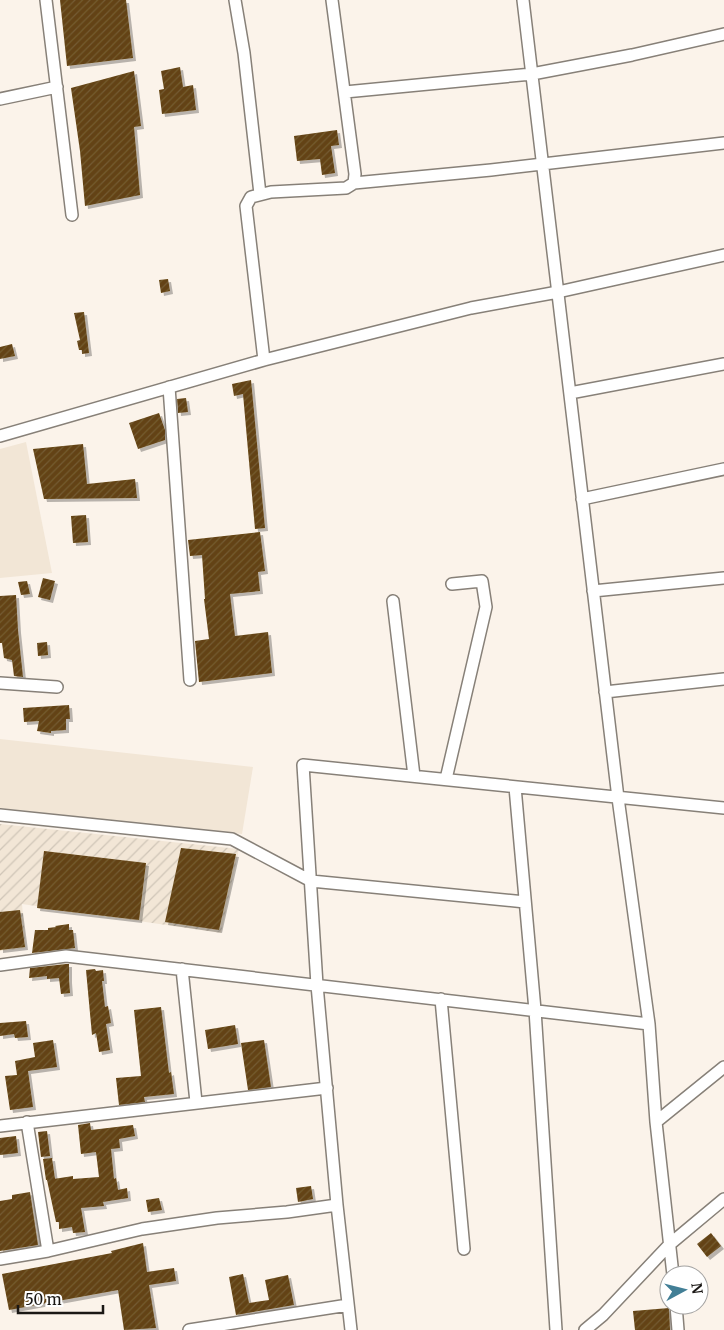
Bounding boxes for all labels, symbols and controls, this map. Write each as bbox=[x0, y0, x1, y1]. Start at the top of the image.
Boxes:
north arrow bbox=[659, 1265, 709, 1315]
scale bar bbox=[18, 1282, 102, 1314]
text: N bbox=[687, 1282, 707, 1295]
text: 50 m bbox=[25, 1290, 62, 1309]

